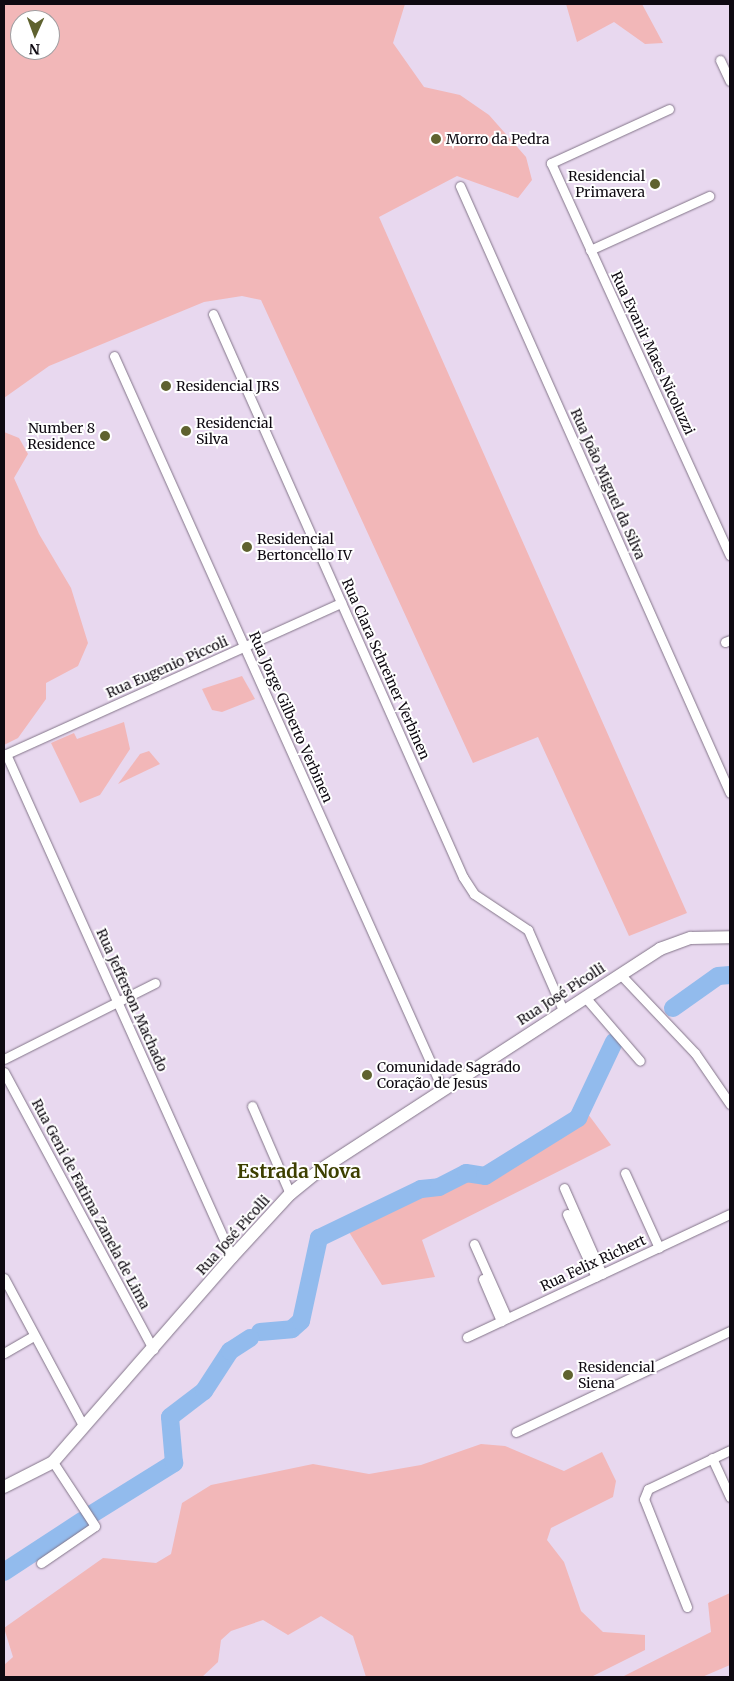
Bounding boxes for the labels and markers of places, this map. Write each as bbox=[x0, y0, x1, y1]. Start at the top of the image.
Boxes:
place label: Morro da Pedra bbox=[446, 131, 549, 147]
marker: Morro da Pedra bbox=[430, 133, 442, 145]
place label: Residencial Primavera bbox=[568, 168, 645, 200]
marker: Residencial Primavera bbox=[649, 178, 661, 190]
place label: Residencial JRS bbox=[176, 378, 279, 394]
marker: Residencial JRS bbox=[160, 380, 172, 392]
place label: Residencial Silva bbox=[196, 415, 273, 448]
place label: Number 8 Residence bbox=[27, 420, 95, 452]
marker: Residencial Silva bbox=[180, 425, 192, 437]
marker: Number 8 Residence bbox=[99, 430, 111, 442]
place label: Residencial Bertoncello IV bbox=[257, 531, 352, 564]
marker: Residencial Bertoncello IV bbox=[241, 541, 253, 553]
place label: Comunidade Sagrado Coração de Jesus bbox=[377, 1059, 521, 1092]
marker: Comunidade Sagrado Coração de Jesus bbox=[361, 1069, 373, 1081]
place label: Residencial Siena bbox=[578, 1359, 655, 1391]
marker: Residencial Siena bbox=[562, 1369, 574, 1381]

